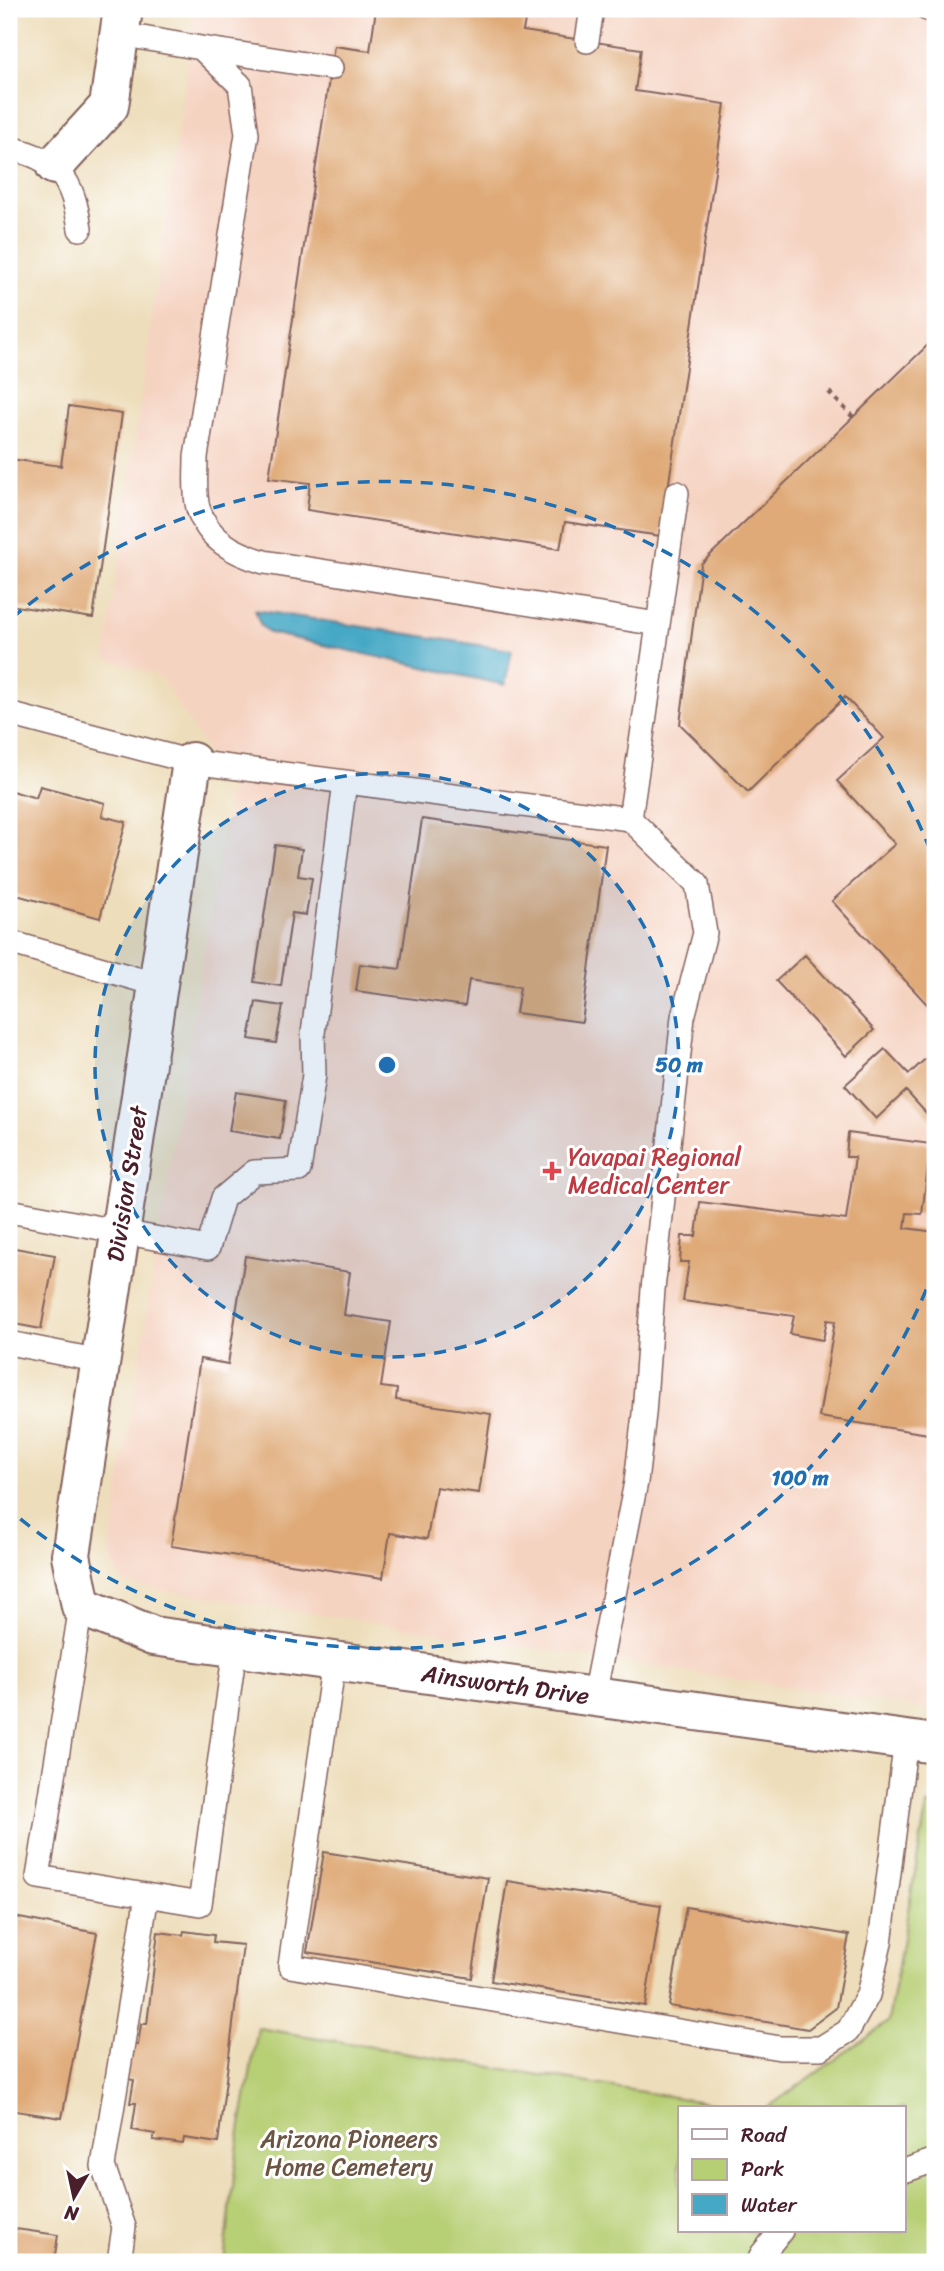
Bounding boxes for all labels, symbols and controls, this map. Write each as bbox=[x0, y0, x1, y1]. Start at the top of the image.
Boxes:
text: 50 m bbox=[655, 1046, 704, 1084]
centre of rings bbox=[375, 1053, 399, 1077]
street label: Division Street bbox=[94, 1102, 160, 1265]
place label: Yavapai Regional Medical Center bbox=[568, 1136, 742, 1206]
marker: Yavapai Regional Medical Center bbox=[542, 1161, 562, 1181]
text: 100 m bbox=[771, 1459, 829, 1497]
street label: Ainsworth Drive bbox=[418, 1652, 592, 1717]
legend bbox=[678, 2106, 906, 2232]
text: Road bbox=[741, 2116, 788, 2154]
park label: Arizona Pioneers Home Cemetery bbox=[259, 2118, 438, 2188]
text: Park bbox=[741, 2150, 784, 2188]
north arrow bbox=[38, 2162, 108, 2232]
text: Water bbox=[741, 2186, 798, 2224]
text: N bbox=[62, 2196, 81, 2231]

